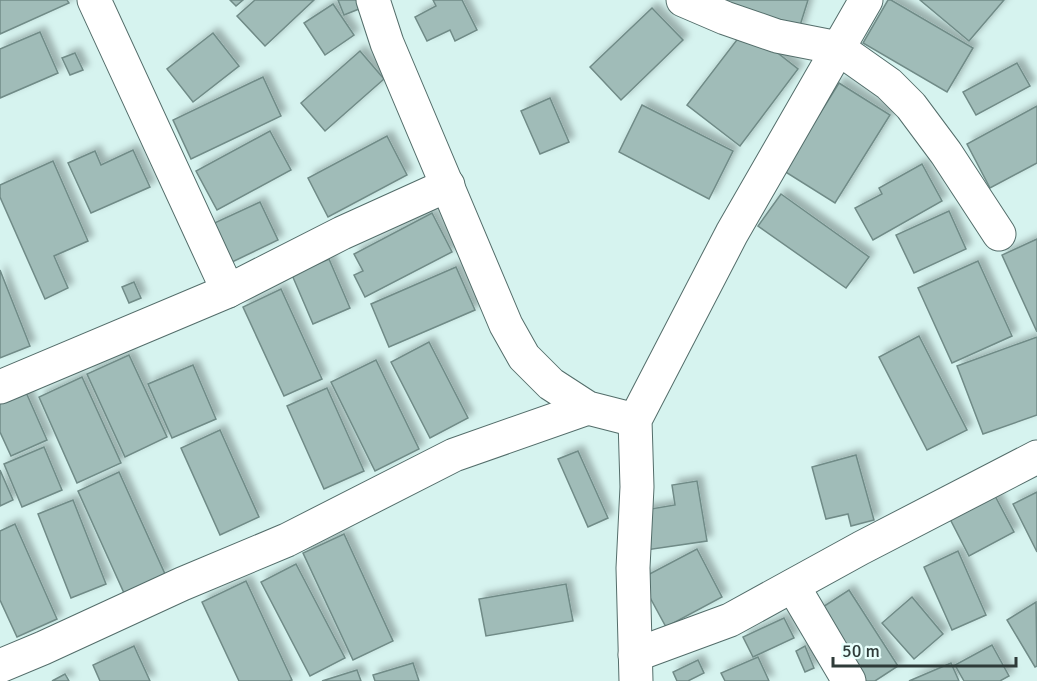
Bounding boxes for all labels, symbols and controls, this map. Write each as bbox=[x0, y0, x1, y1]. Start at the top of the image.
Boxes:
scale bar bbox=[833, 630, 1016, 668]
text: 50 m bbox=[842, 640, 880, 662]

